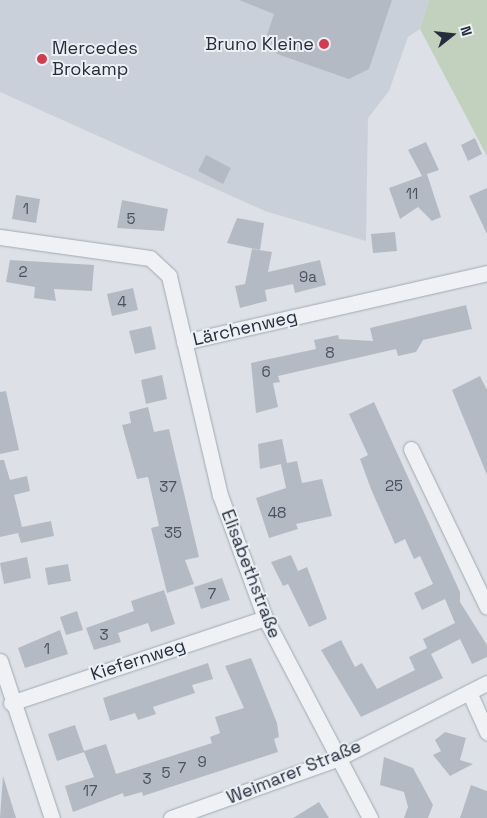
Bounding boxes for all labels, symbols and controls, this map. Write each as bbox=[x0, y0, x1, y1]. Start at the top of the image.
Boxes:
north arrow bbox=[427, 10, 477, 60]
text: N bbox=[456, 24, 476, 38]
place label: Bruno Kleine bbox=[205, 33, 314, 55]
place label: Mercedes Brokamp bbox=[52, 38, 138, 80]
marker: Bruno Kleine bbox=[318, 38, 330, 50]
marker: Mercedes Brokamp bbox=[36, 53, 48, 65]
house number: 11 bbox=[406, 185, 418, 203]
house number: 1 bbox=[23, 200, 29, 218]
house number: 5 bbox=[127, 210, 135, 228]
house number: 2 bbox=[18, 263, 28, 281]
house number: 9a bbox=[299, 268, 317, 286]
house number: 4 bbox=[117, 293, 127, 311]
street label: Lärchenweg bbox=[191, 305, 299, 351]
house number: 8 bbox=[325, 344, 335, 362]
house number: 6 bbox=[261, 363, 271, 381]
house number: 25 bbox=[385, 477, 403, 495]
house number: 37 bbox=[159, 478, 177, 496]
house number: 48 bbox=[268, 504, 286, 522]
street label: Elisabethstraße bbox=[216, 507, 286, 641]
house number: 35 bbox=[164, 524, 182, 542]
house number: 7 bbox=[208, 585, 216, 603]
house number: 3 bbox=[99, 626, 109, 644]
street label: Kiefernweg bbox=[88, 635, 188, 685]
house number: 1 bbox=[44, 640, 50, 658]
street label: Weimarer Straße bbox=[224, 735, 364, 809]
house number: 9 bbox=[197, 753, 207, 771]
house number: 7 bbox=[178, 759, 186, 777]
house number: 5 bbox=[162, 764, 170, 782]
house number: 3 bbox=[142, 770, 152, 788]
house number: 17 bbox=[83, 782, 97, 800]

